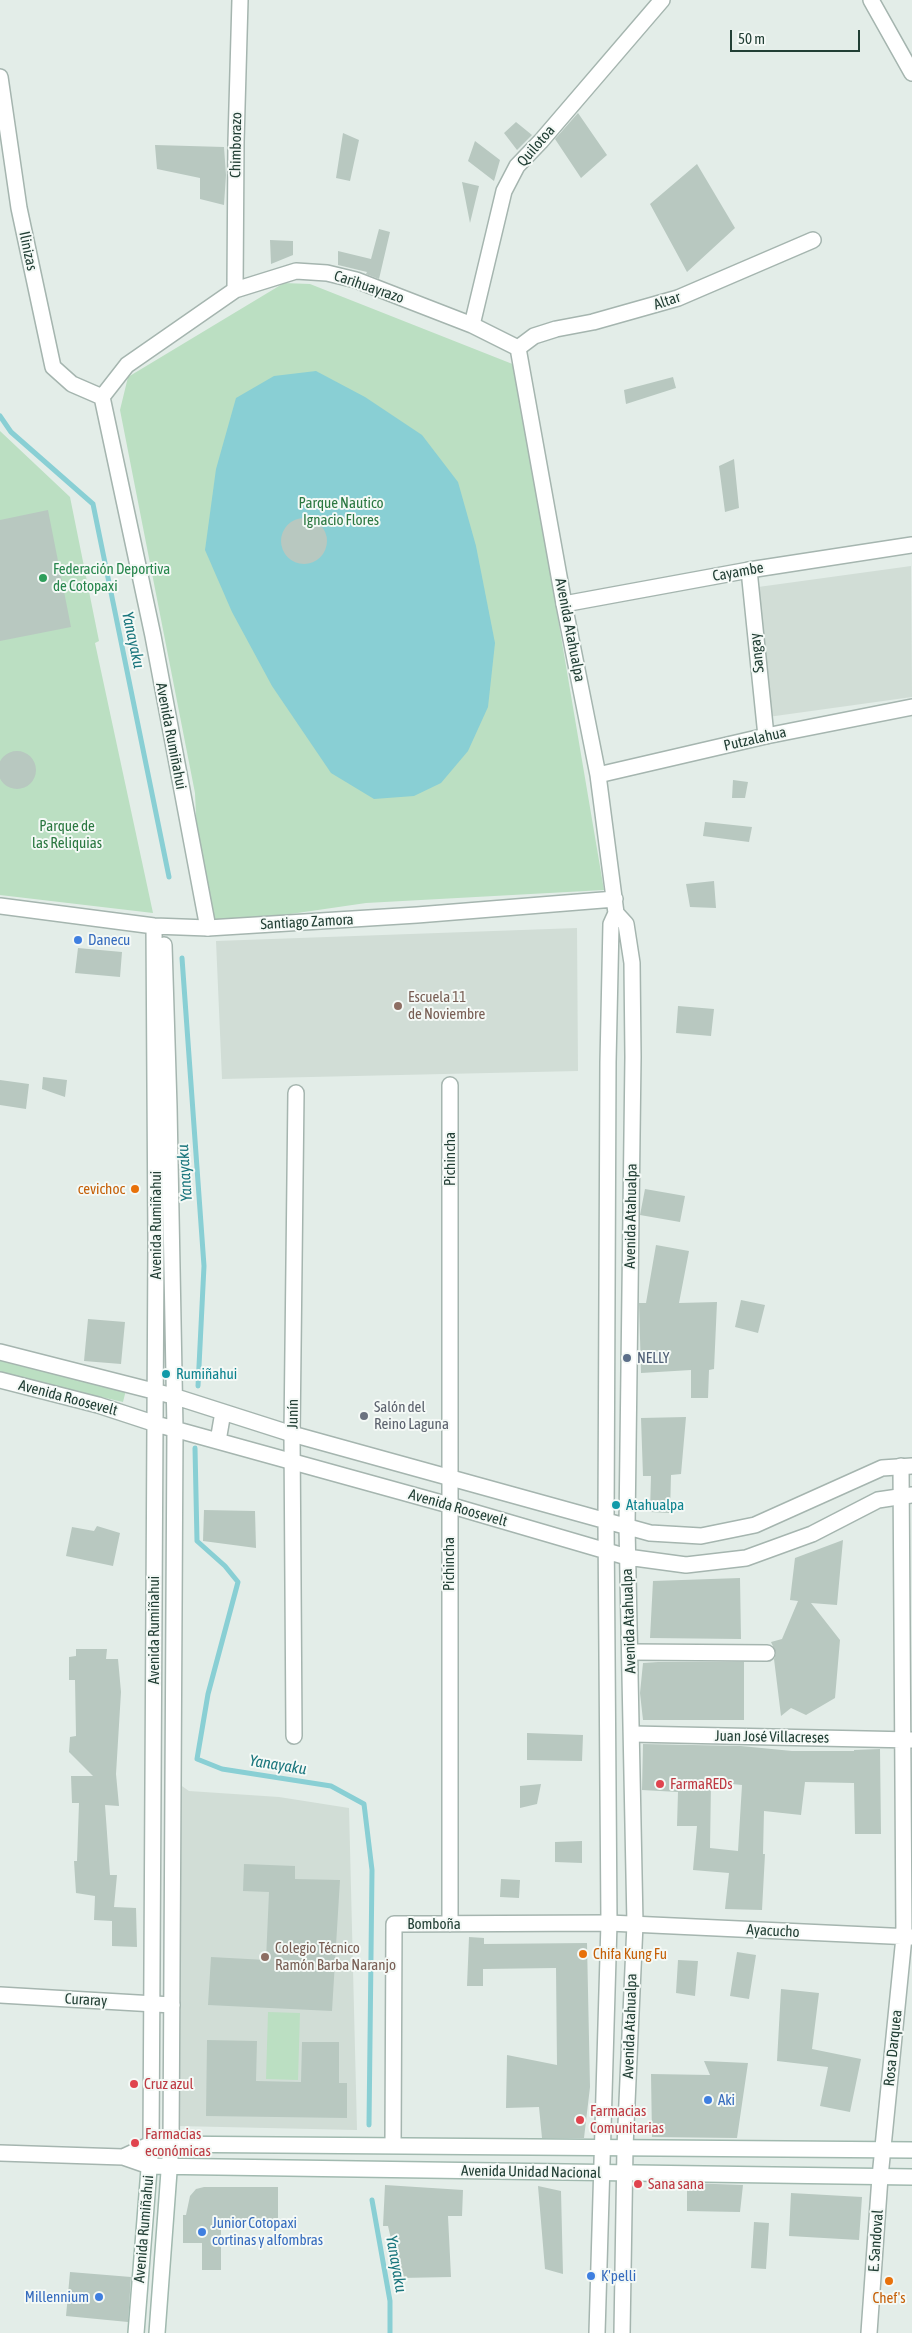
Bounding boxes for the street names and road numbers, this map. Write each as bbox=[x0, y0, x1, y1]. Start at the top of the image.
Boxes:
street label: Chimborazo bbox=[226, 112, 246, 178]
street label: Quilotoa bbox=[513, 122, 559, 170]
street label: Ilinizas bbox=[15, 230, 41, 272]
street label: Carihuayrazo bbox=[332, 267, 406, 307]
street label: Altar bbox=[651, 288, 683, 314]
street label: Cayambe bbox=[711, 559, 765, 585]
street label: Avenida Atahualpa bbox=[551, 577, 589, 683]
street label: Sangay bbox=[746, 632, 768, 674]
street label: Avenida Rumiñahui bbox=[152, 681, 190, 791]
street label: Putzalahua bbox=[722, 723, 788, 755]
street label: Santiago Zamora bbox=[260, 911, 354, 933]
street label: Pichincha bbox=[441, 1132, 459, 1186]
street label: Avenida Atahualpa bbox=[621, 1163, 641, 1269]
street label: Avenida Rumiñahui bbox=[147, 1171, 165, 1279]
street label: Avenida Roosevelt bbox=[17, 1376, 119, 1420]
street label: Junín bbox=[284, 1399, 302, 1429]
street label: Avenida Roosevelt bbox=[407, 1485, 509, 1531]
street label: Pichincha bbox=[440, 1537, 458, 1591]
street label: Avenida Atahualpa bbox=[618, 1568, 640, 1674]
street label: Avenida Rumiñahui bbox=[145, 1576, 163, 1684]
street label: Juan José Villacreses bbox=[715, 1727, 829, 1747]
street label: Bomboña bbox=[407, 1915, 461, 1933]
street label: Ayacucho bbox=[746, 1921, 800, 1941]
street label: Avenida Atahualpa bbox=[619, 1973, 641, 2079]
street label: Curaray bbox=[64, 1990, 108, 2010]
street label: Rosa Darquea bbox=[880, 2009, 906, 2087]
street label: Avenida Unidad Nacional bbox=[461, 2162, 601, 2182]
street label: Avenida Rumiñahui bbox=[130, 2174, 158, 2284]
street label: E. Sandoval bbox=[865, 2209, 887, 2273]

